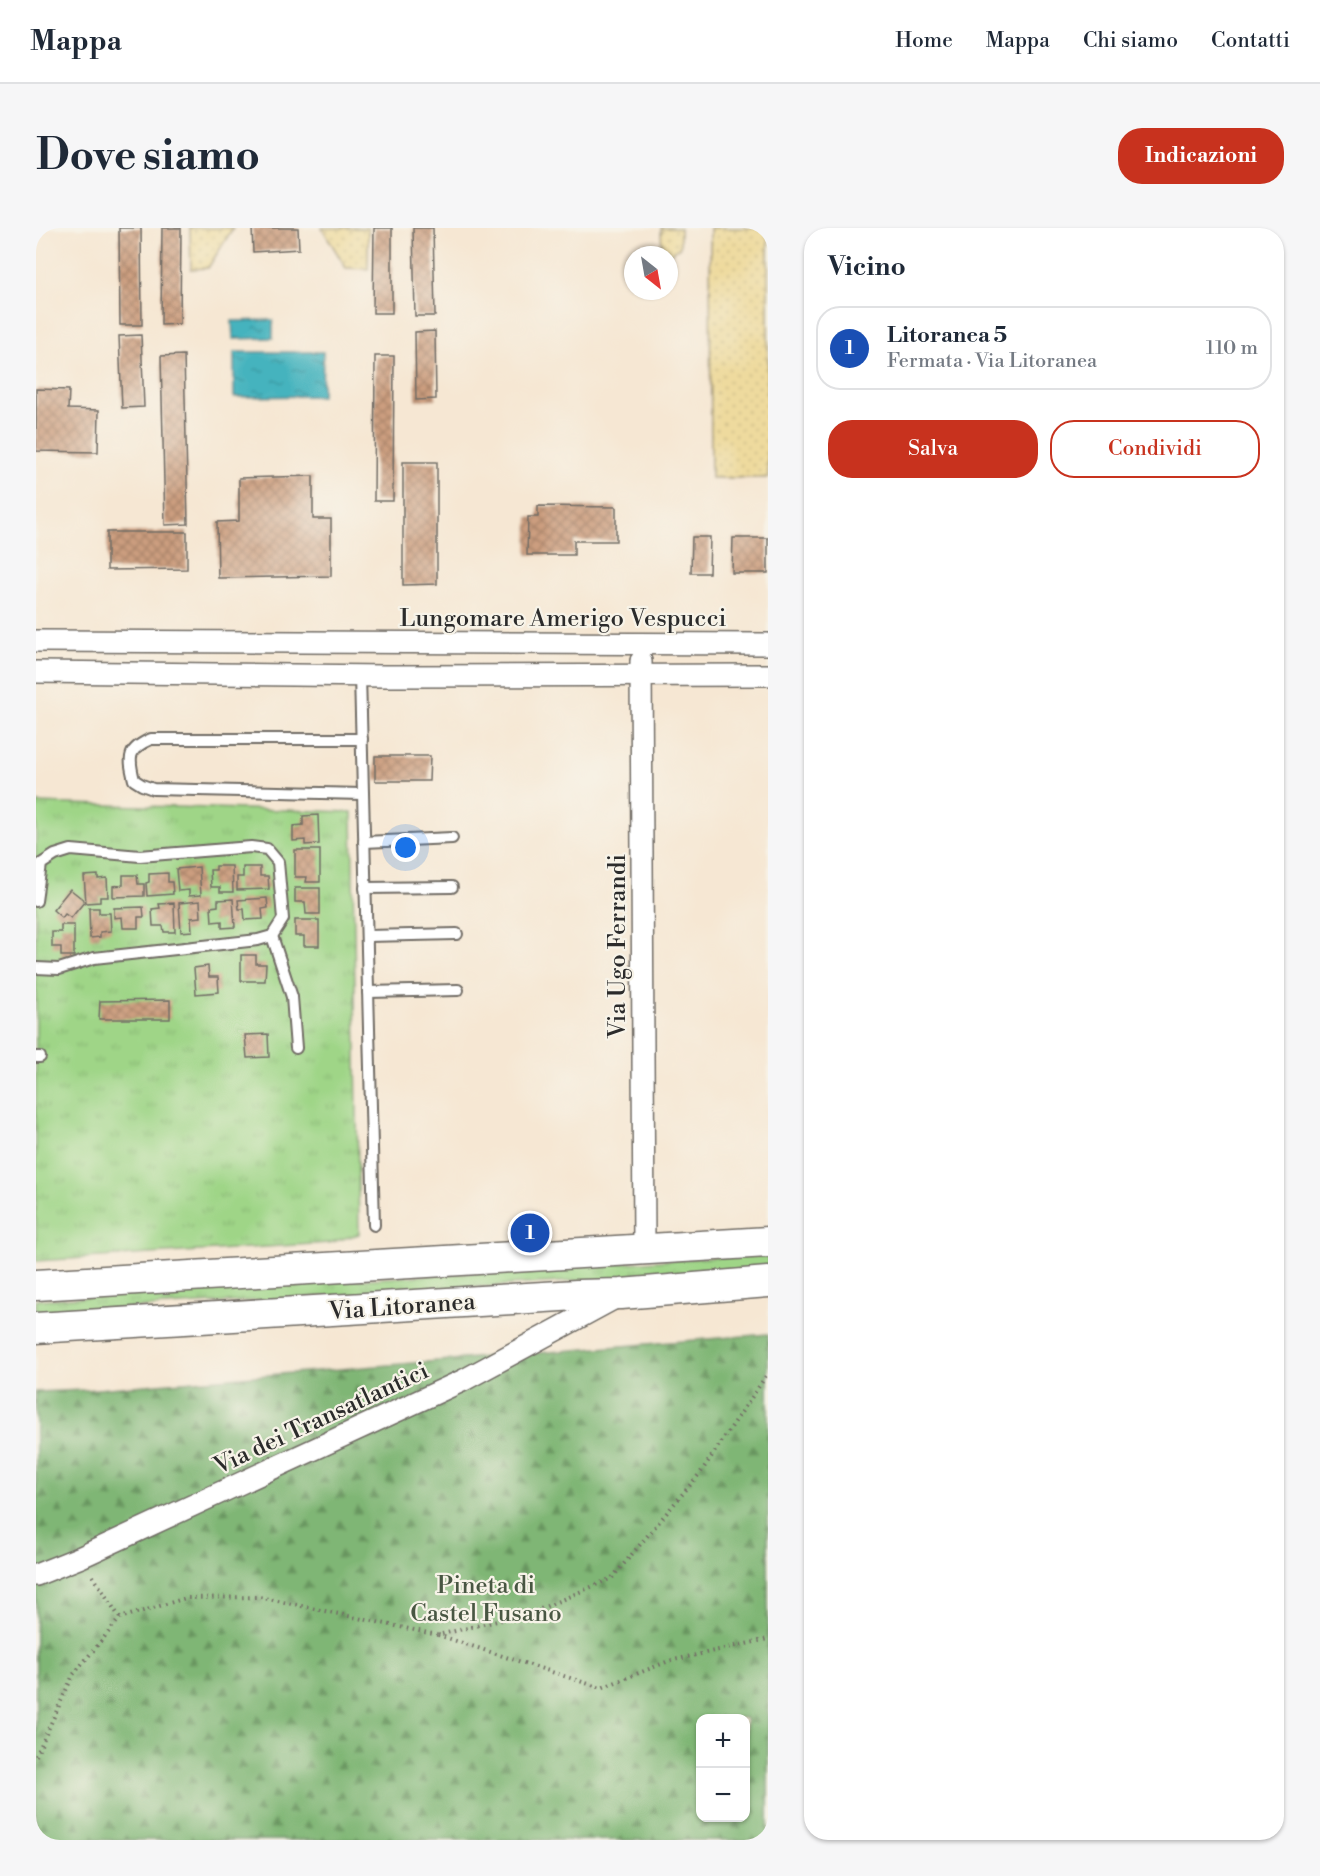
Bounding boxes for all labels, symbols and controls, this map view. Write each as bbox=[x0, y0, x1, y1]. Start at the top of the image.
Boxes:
text: Mappa bbox=[30, 24, 122, 59]
text: Home bbox=[895, 28, 953, 54]
text: Mappa bbox=[986, 28, 1050, 54]
text: Chi siamo bbox=[1083, 28, 1178, 54]
text: Contatti bbox=[1211, 28, 1290, 54]
button: Indicazioni bbox=[1118, 128, 1284, 184]
text: Dove siamo bbox=[36, 130, 260, 183]
north arrow bbox=[624, 246, 678, 300]
text: Vicino bbox=[828, 251, 906, 283]
text: Litoranea 5 bbox=[887, 322, 1007, 349]
text: 1 bbox=[845, 336, 854, 361]
text: 110 m bbox=[1206, 336, 1258, 361]
text: Fermata · Via Litoranea bbox=[887, 349, 1097, 374]
button: Salva bbox=[828, 420, 1038, 478]
button: Condividi bbox=[1050, 420, 1260, 478]
street label: Lungomare Amerigo Vespucci bbox=[400, 604, 727, 634]
your location bbox=[391, 833, 420, 862]
street label: Via Ugo Ferrandi bbox=[603, 854, 633, 1039]
pin: 1 bbox=[510, 1210, 550, 1256]
street label: Via Litoranea bbox=[327, 1287, 477, 1327]
street label: Via dei Transatlantici bbox=[208, 1356, 434, 1482]
park label: Pineta di Castel Fusano bbox=[410, 1571, 562, 1629]
map controls bbox=[696, 1714, 750, 1822]
button: + bbox=[696, 1714, 750, 1768]
button: − bbox=[696, 1768, 750, 1822]

